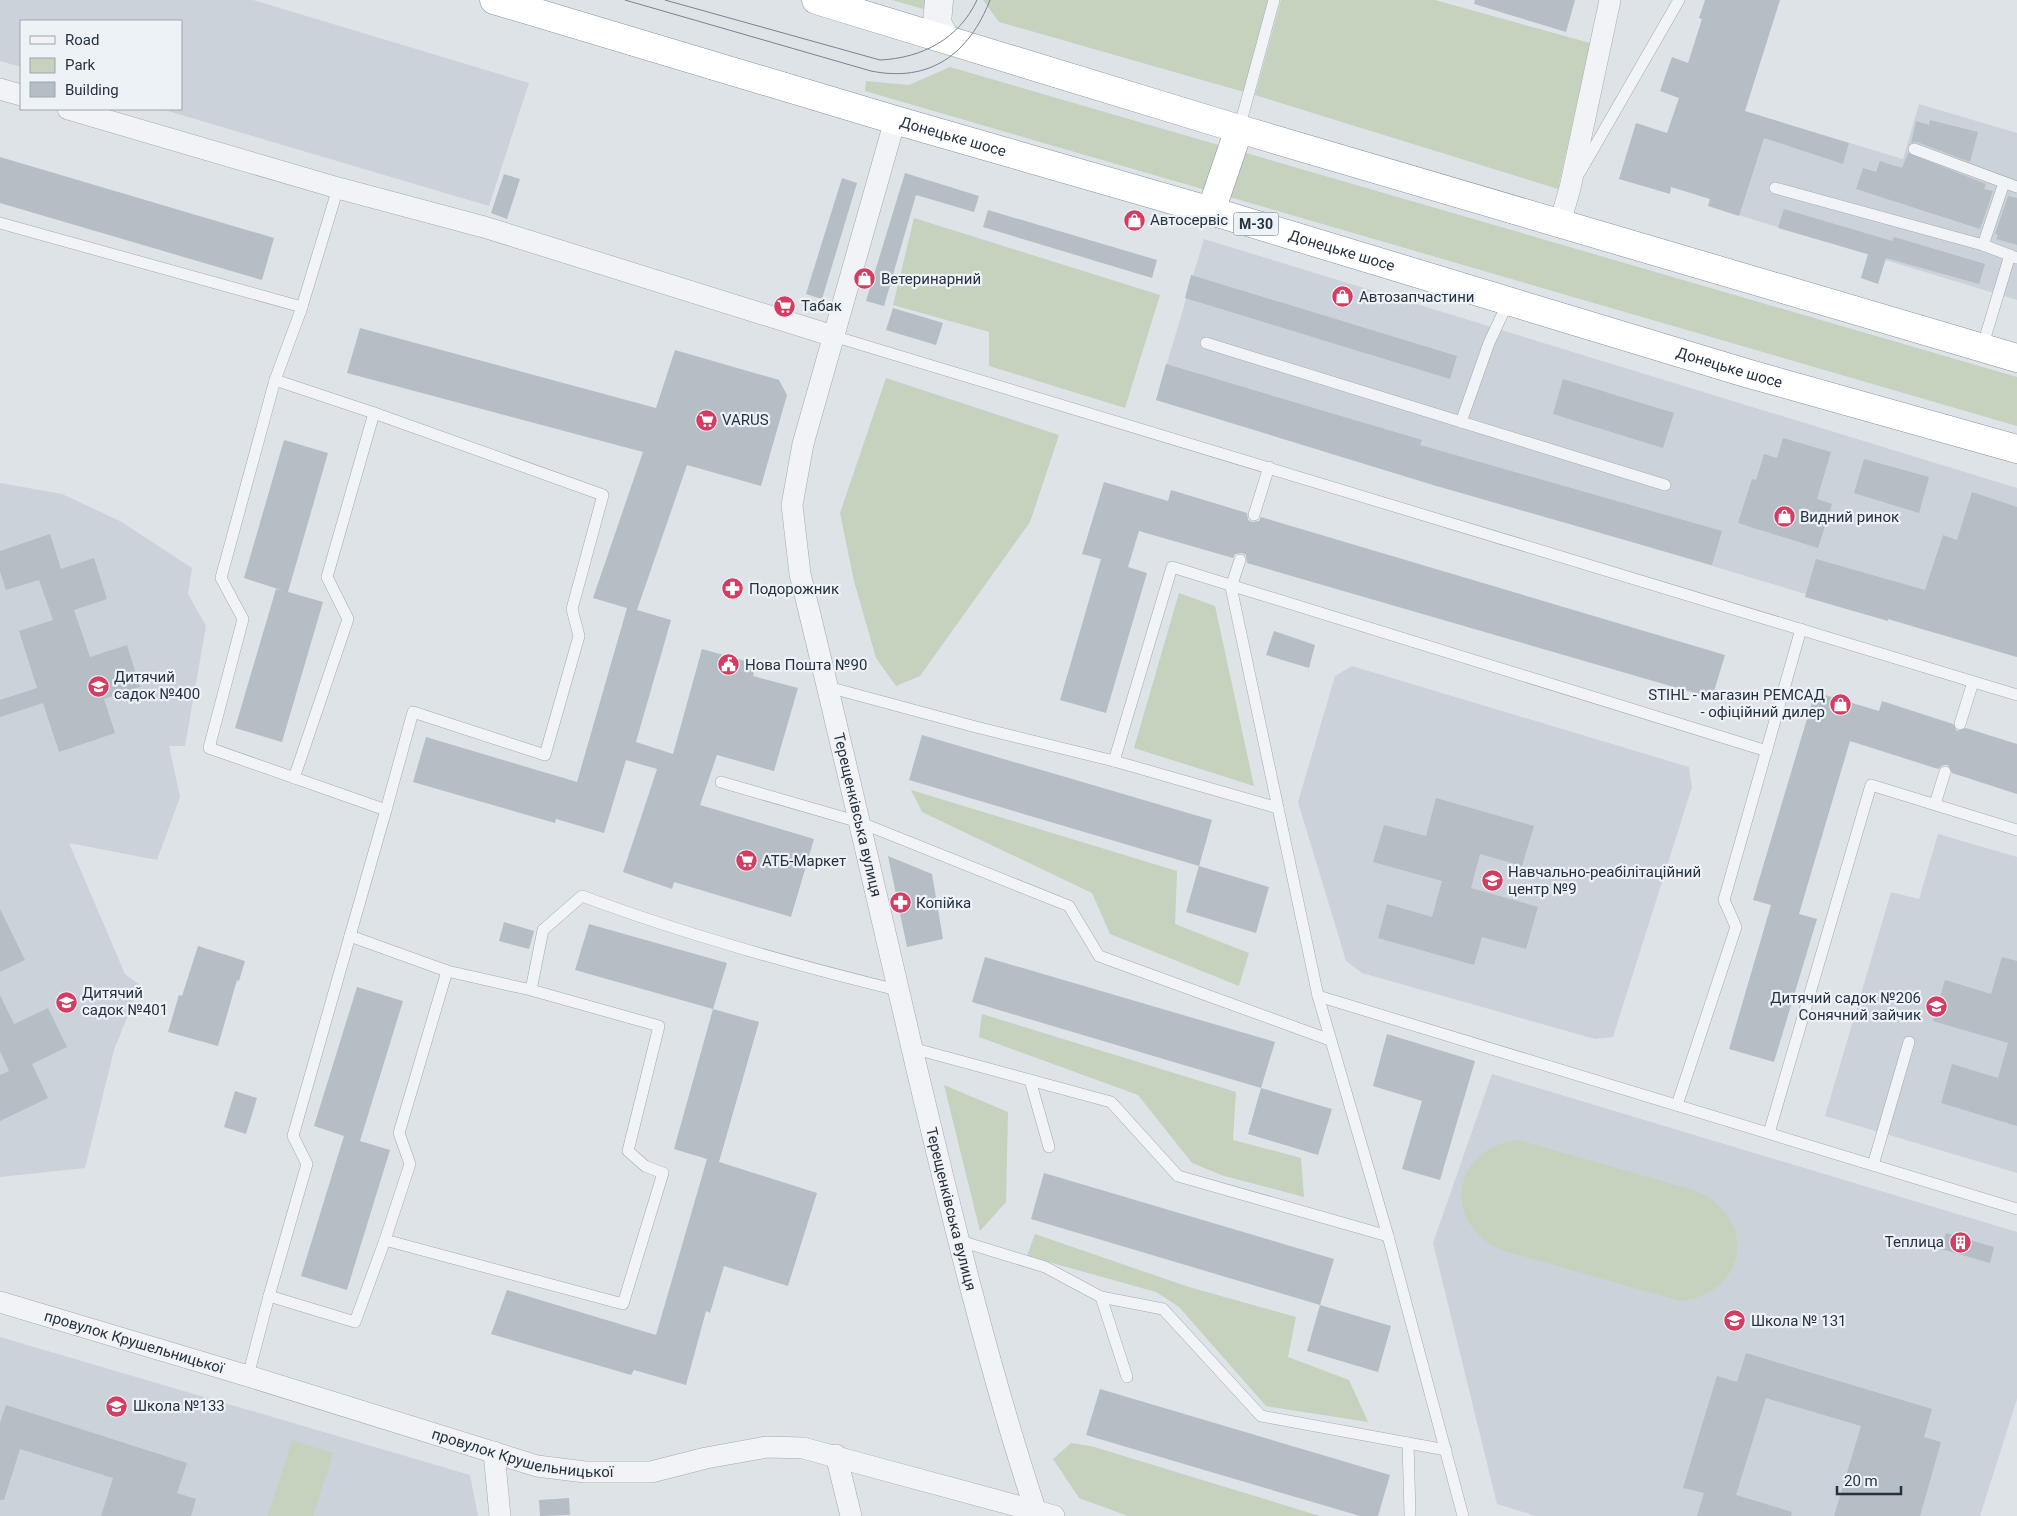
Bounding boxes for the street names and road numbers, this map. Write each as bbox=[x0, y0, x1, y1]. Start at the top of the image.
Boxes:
street label: Донецьке шосе bbox=[898, 113, 1008, 161]
road number: М-30 bbox=[1234, 212, 1278, 235]
street label: Донецьке шосе bbox=[1287, 226, 1397, 275]
street label: Донецьке шосе bbox=[1674, 343, 1785, 392]
street label: Терещенківська вулиця bbox=[830, 731, 886, 899]
street label: Терещенківська вулиця bbox=[922, 1125, 980, 1293]
street label: провулок Крушельницької bbox=[42, 1307, 227, 1378]
street label: провулок Крушельницької bbox=[430, 1425, 615, 1481]

